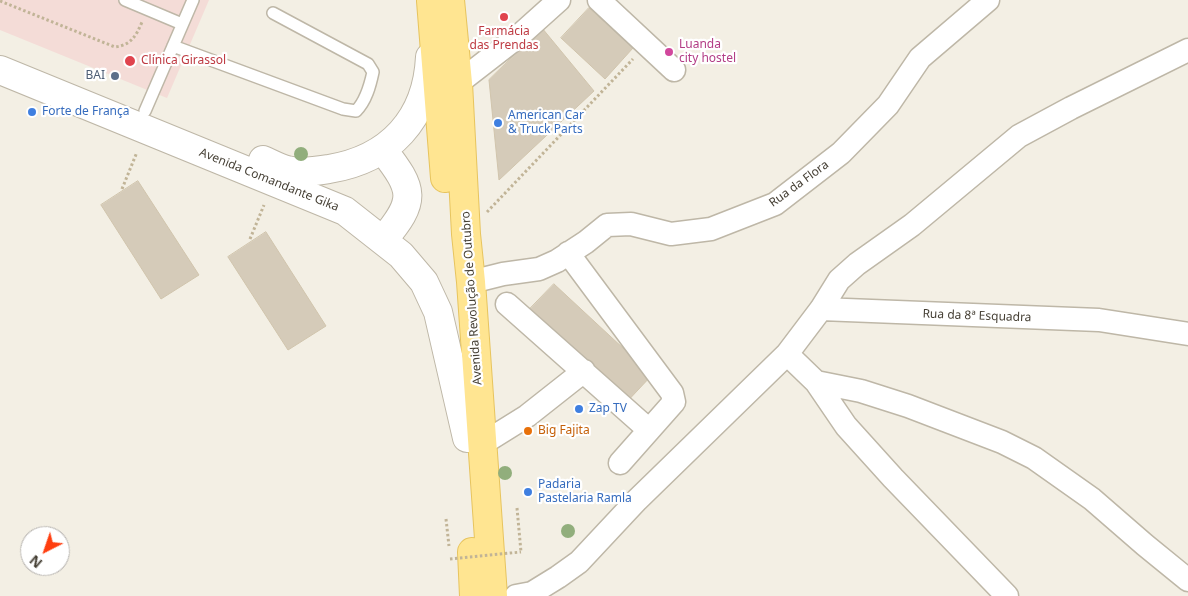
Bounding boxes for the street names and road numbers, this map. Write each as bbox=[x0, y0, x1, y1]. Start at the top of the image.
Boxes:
street label: Avenida Comandante Gika bbox=[197, 145, 341, 215]
street label: Rua da Flora bbox=[766, 158, 832, 210]
street label: Avenida Revolução de Outubro bbox=[459, 211, 485, 385]
street label: Rua da 8ª Esquadra bbox=[922, 307, 1032, 325]

